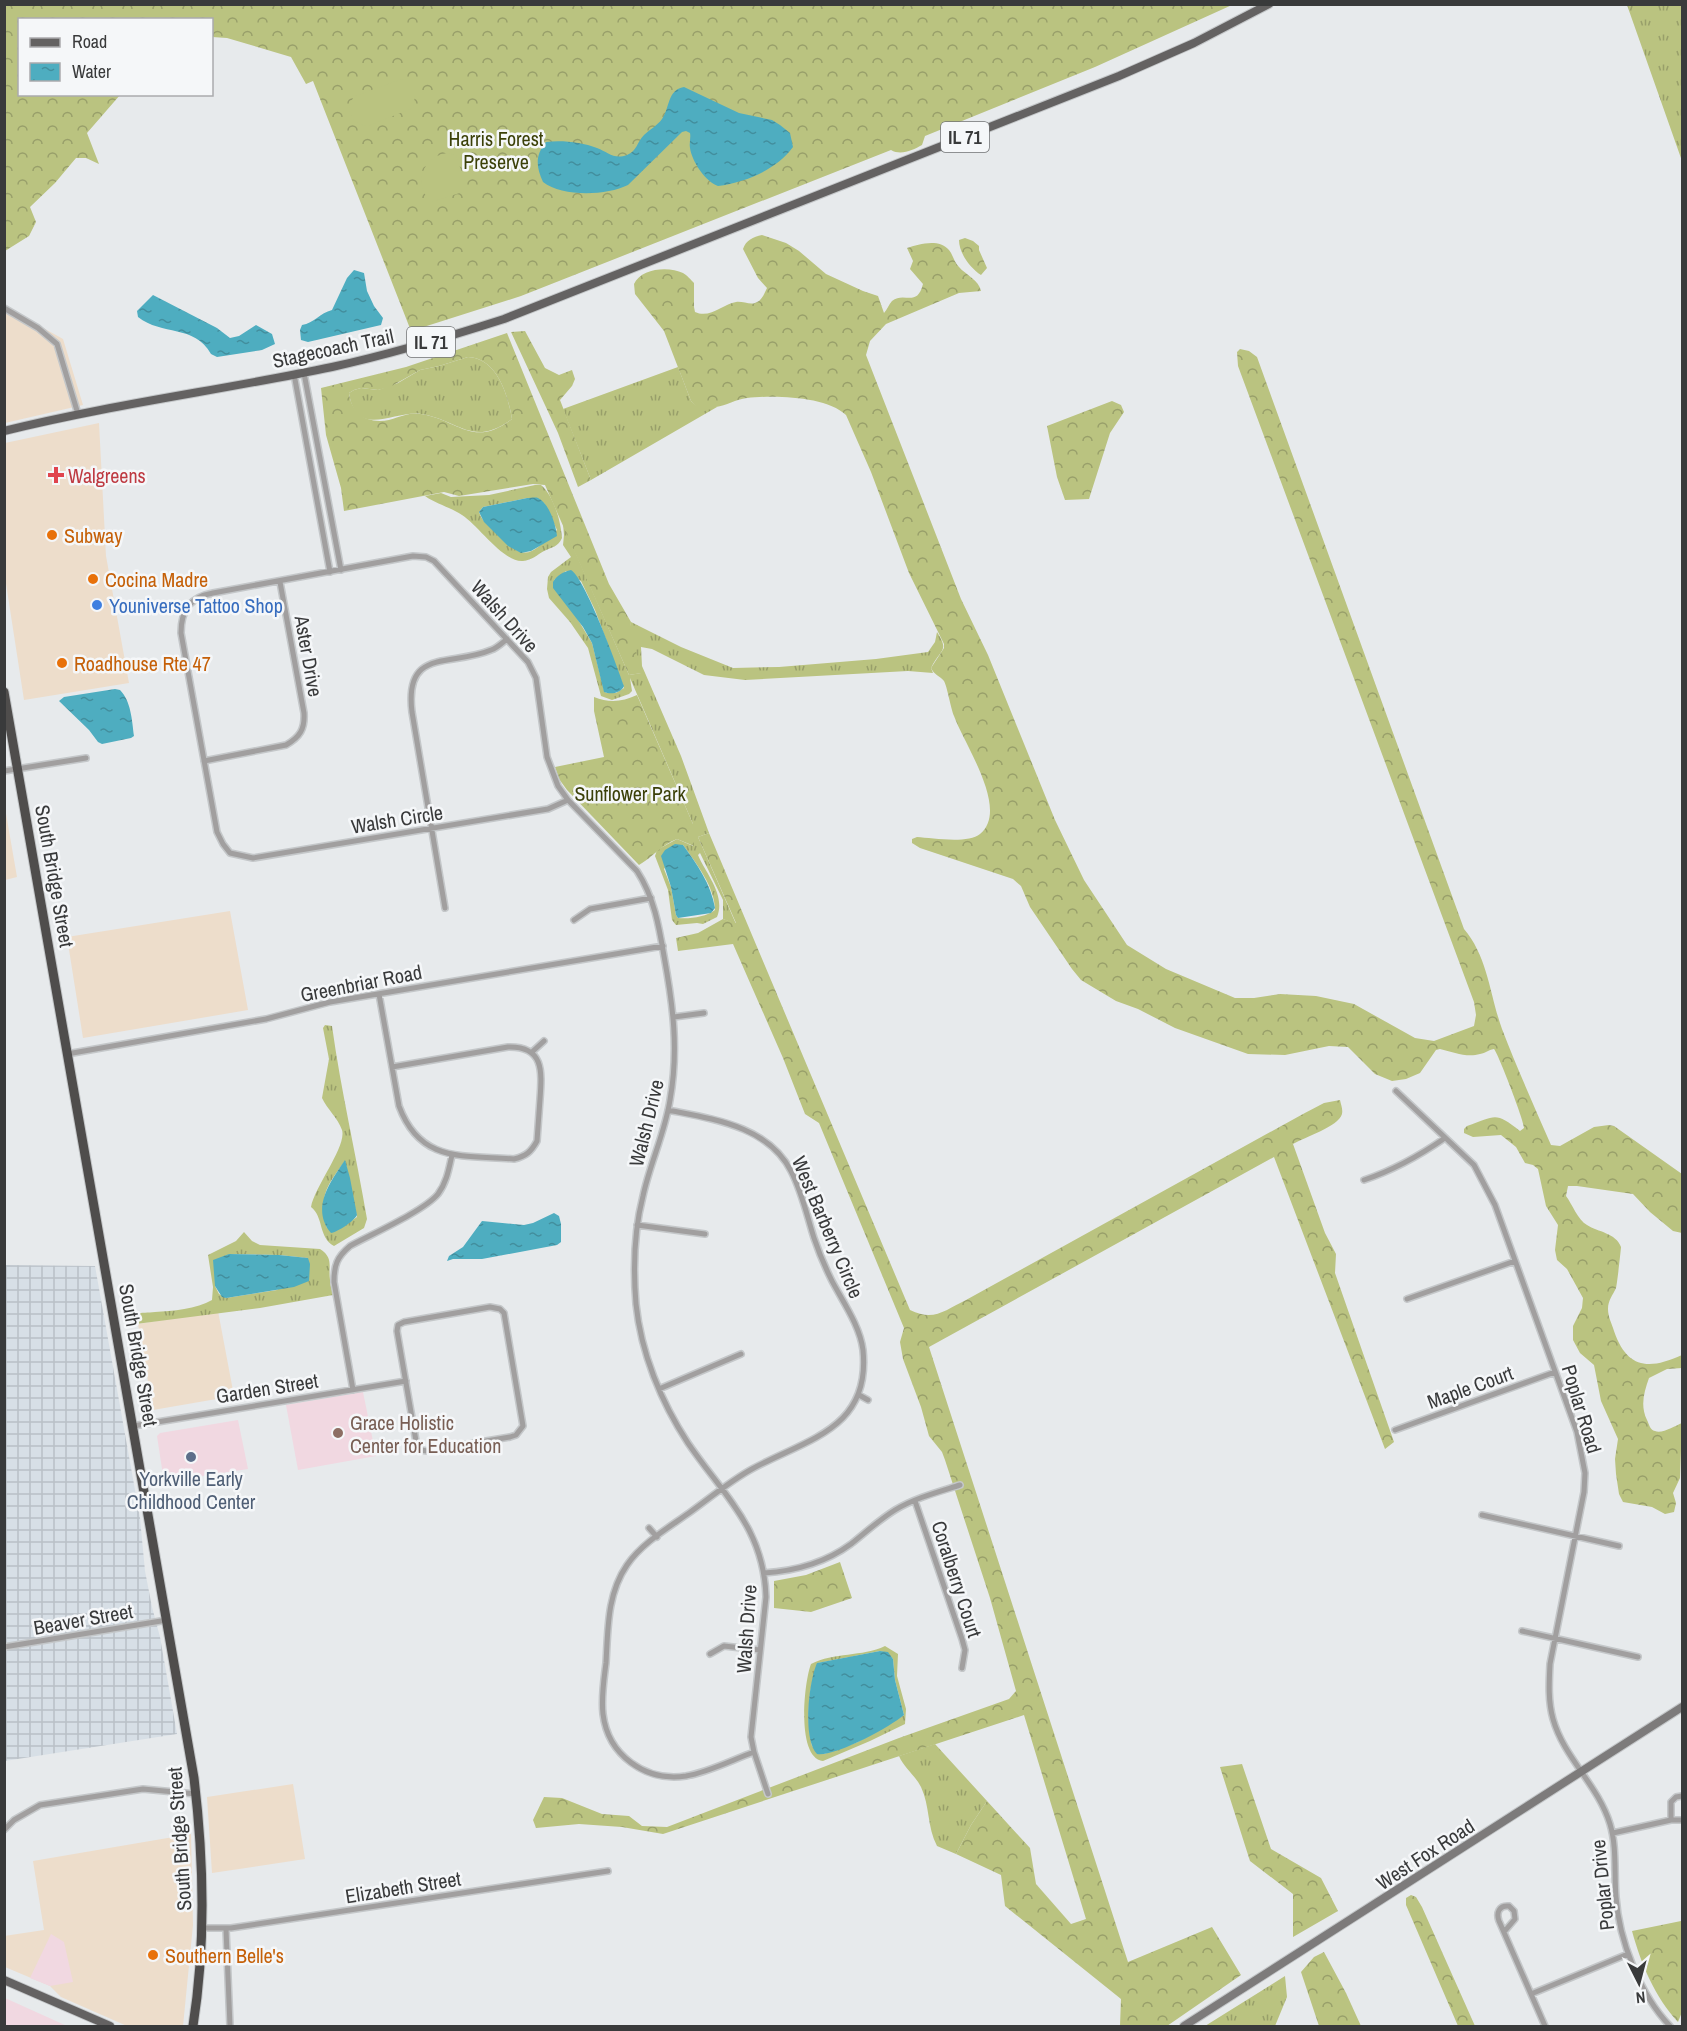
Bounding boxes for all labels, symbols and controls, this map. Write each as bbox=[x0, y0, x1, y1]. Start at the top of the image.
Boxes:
legend bbox=[18, 18, 213, 96]
text: Road bbox=[72, 29, 107, 54]
text: Water bbox=[72, 59, 111, 84]
road number: IL 71 bbox=[941, 122, 989, 152]
park label: Harris Forest Preserve bbox=[449, 125, 544, 175]
street label: Stagecoach Trail bbox=[270, 322, 396, 374]
road number: IL 71 bbox=[407, 327, 455, 357]
place label: Walgreens bbox=[68, 462, 146, 489]
marker: Walgreens bbox=[49, 468, 63, 482]
place label: Subway bbox=[64, 522, 123, 549]
marker: Subway bbox=[45, 528, 59, 542]
place label: Cocina Madre bbox=[105, 566, 208, 593]
marker: Cocina Madre bbox=[86, 572, 100, 586]
street label: Walsh Drive bbox=[465, 574, 545, 658]
place label: Youniverse Tattoo Shop bbox=[109, 592, 283, 619]
marker: Youniverse Tattoo Shop bbox=[90, 598, 104, 612]
street label: Aster Drive bbox=[288, 612, 329, 699]
place label: Roadhouse Rte 47 bbox=[74, 650, 211, 677]
marker: Roadhouse Rte 47 bbox=[55, 656, 69, 670]
park label: Sunflower Park bbox=[574, 780, 686, 807]
street label: Walsh Circle bbox=[349, 798, 445, 840]
street label: South Bridge Street bbox=[29, 803, 81, 950]
street label: Greenbriar Road bbox=[298, 958, 424, 1008]
street label: Walsh Drive bbox=[622, 1077, 670, 1169]
street label: West Barberry Circle bbox=[786, 1152, 870, 1302]
street label: South Bridge Street bbox=[113, 1282, 165, 1429]
street label: Maple Court bbox=[1423, 1359, 1517, 1415]
street label: Poplar Road bbox=[1556, 1361, 1608, 1457]
street label: Garden Street bbox=[214, 1367, 320, 1409]
place label: Grace Holistic Center for Education bbox=[350, 1409, 501, 1459]
marker: Grace Holistic Center for Education bbox=[331, 1426, 345, 1440]
marker: Yorkville Early Childhood Center bbox=[184, 1450, 198, 1464]
place label: Yorkville Early Childhood Center bbox=[127, 1465, 256, 1515]
street label: Coralberry Court bbox=[925, 1517, 989, 1641]
street label: Walsh Drive bbox=[729, 1584, 763, 1674]
street label: Beaver Street bbox=[31, 1597, 135, 1641]
street label: South Bridge Street bbox=[160, 1766, 197, 1912]
street label: West Fox Road bbox=[1371, 1812, 1479, 1896]
street label: Poplar Drive bbox=[1584, 1838, 1620, 1932]
street label: Elizabeth Street bbox=[343, 1864, 463, 1909]
place label: Southern Belle's bbox=[165, 1942, 284, 1969]
marker: Southern Belle's bbox=[146, 1948, 160, 1962]
north arrow bbox=[1609, 1953, 1669, 2013]
text: N bbox=[1635, 1986, 1646, 2009]

